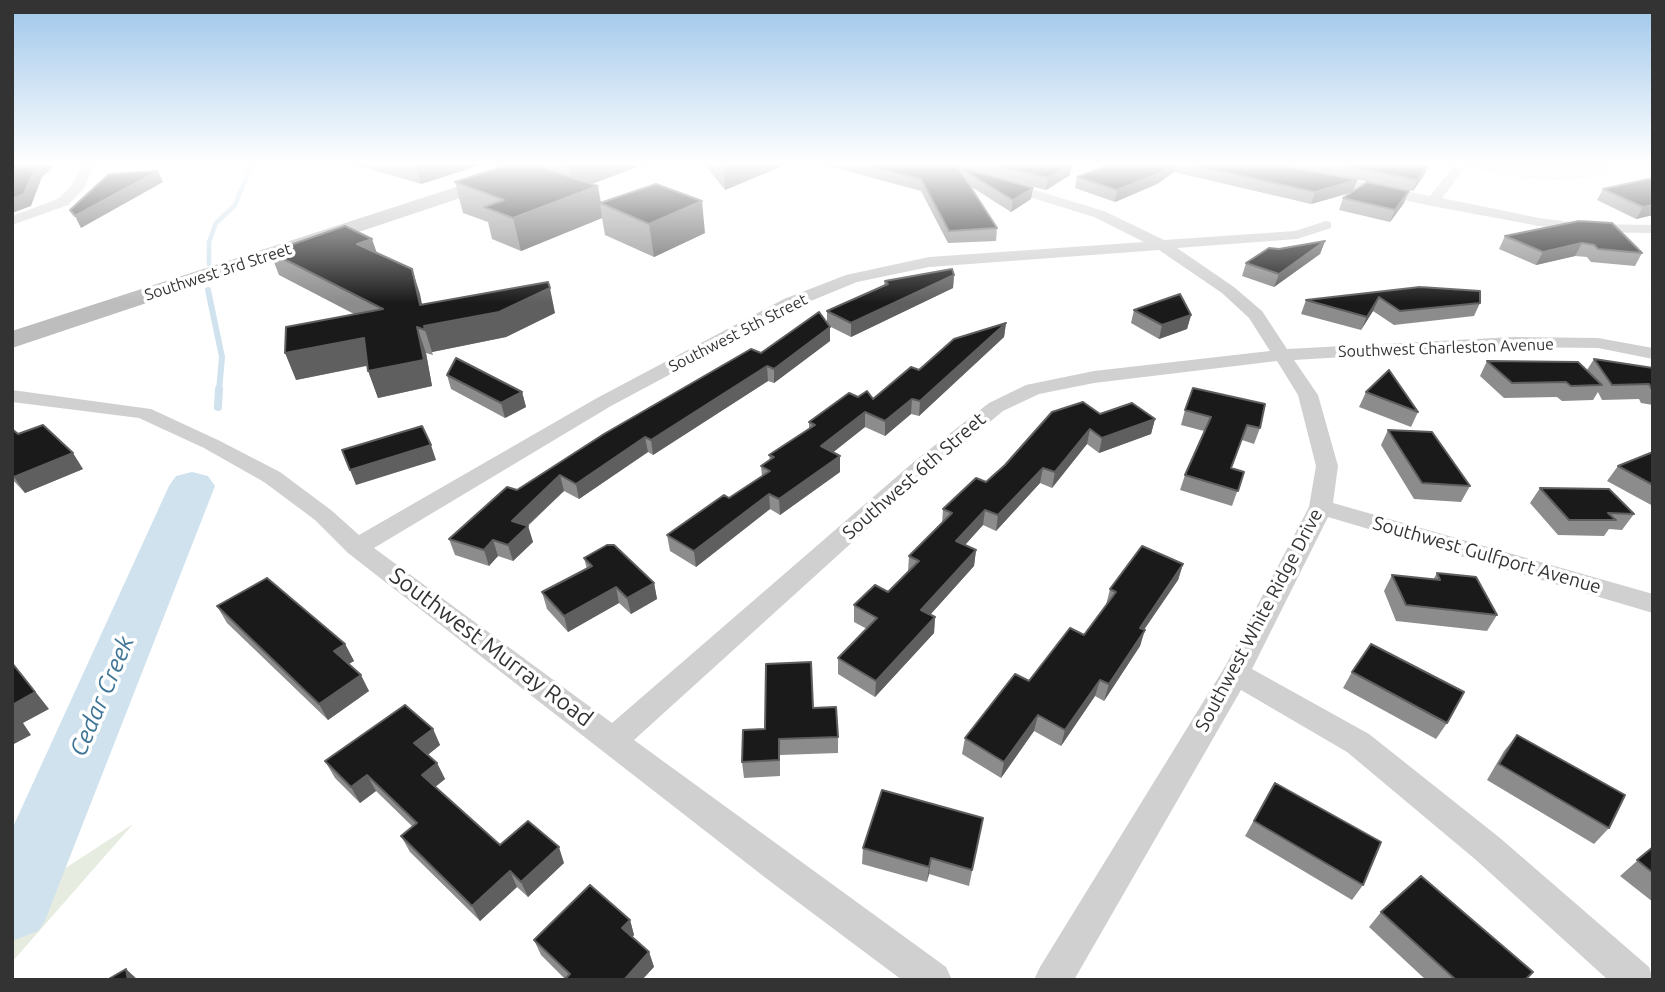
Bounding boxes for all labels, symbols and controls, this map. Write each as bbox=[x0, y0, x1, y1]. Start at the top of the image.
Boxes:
street label: Southwest 3rd Street bbox=[142, 239, 294, 305]
street label: Southwest 5th Street bbox=[665, 290, 811, 376]
street label: Southwest Charleston Avenue bbox=[1338, 335, 1554, 361]
street label: Southwest 6th Street bbox=[838, 408, 990, 544]
street label: Southwest White Ridge Drive bbox=[1190, 505, 1328, 735]
street label: Southwest Gulfport Avenue bbox=[1370, 511, 1604, 599]
street label: Southwest Murray Road bbox=[384, 562, 598, 732]
water label: Cedar Creek bbox=[64, 631, 140, 761]

